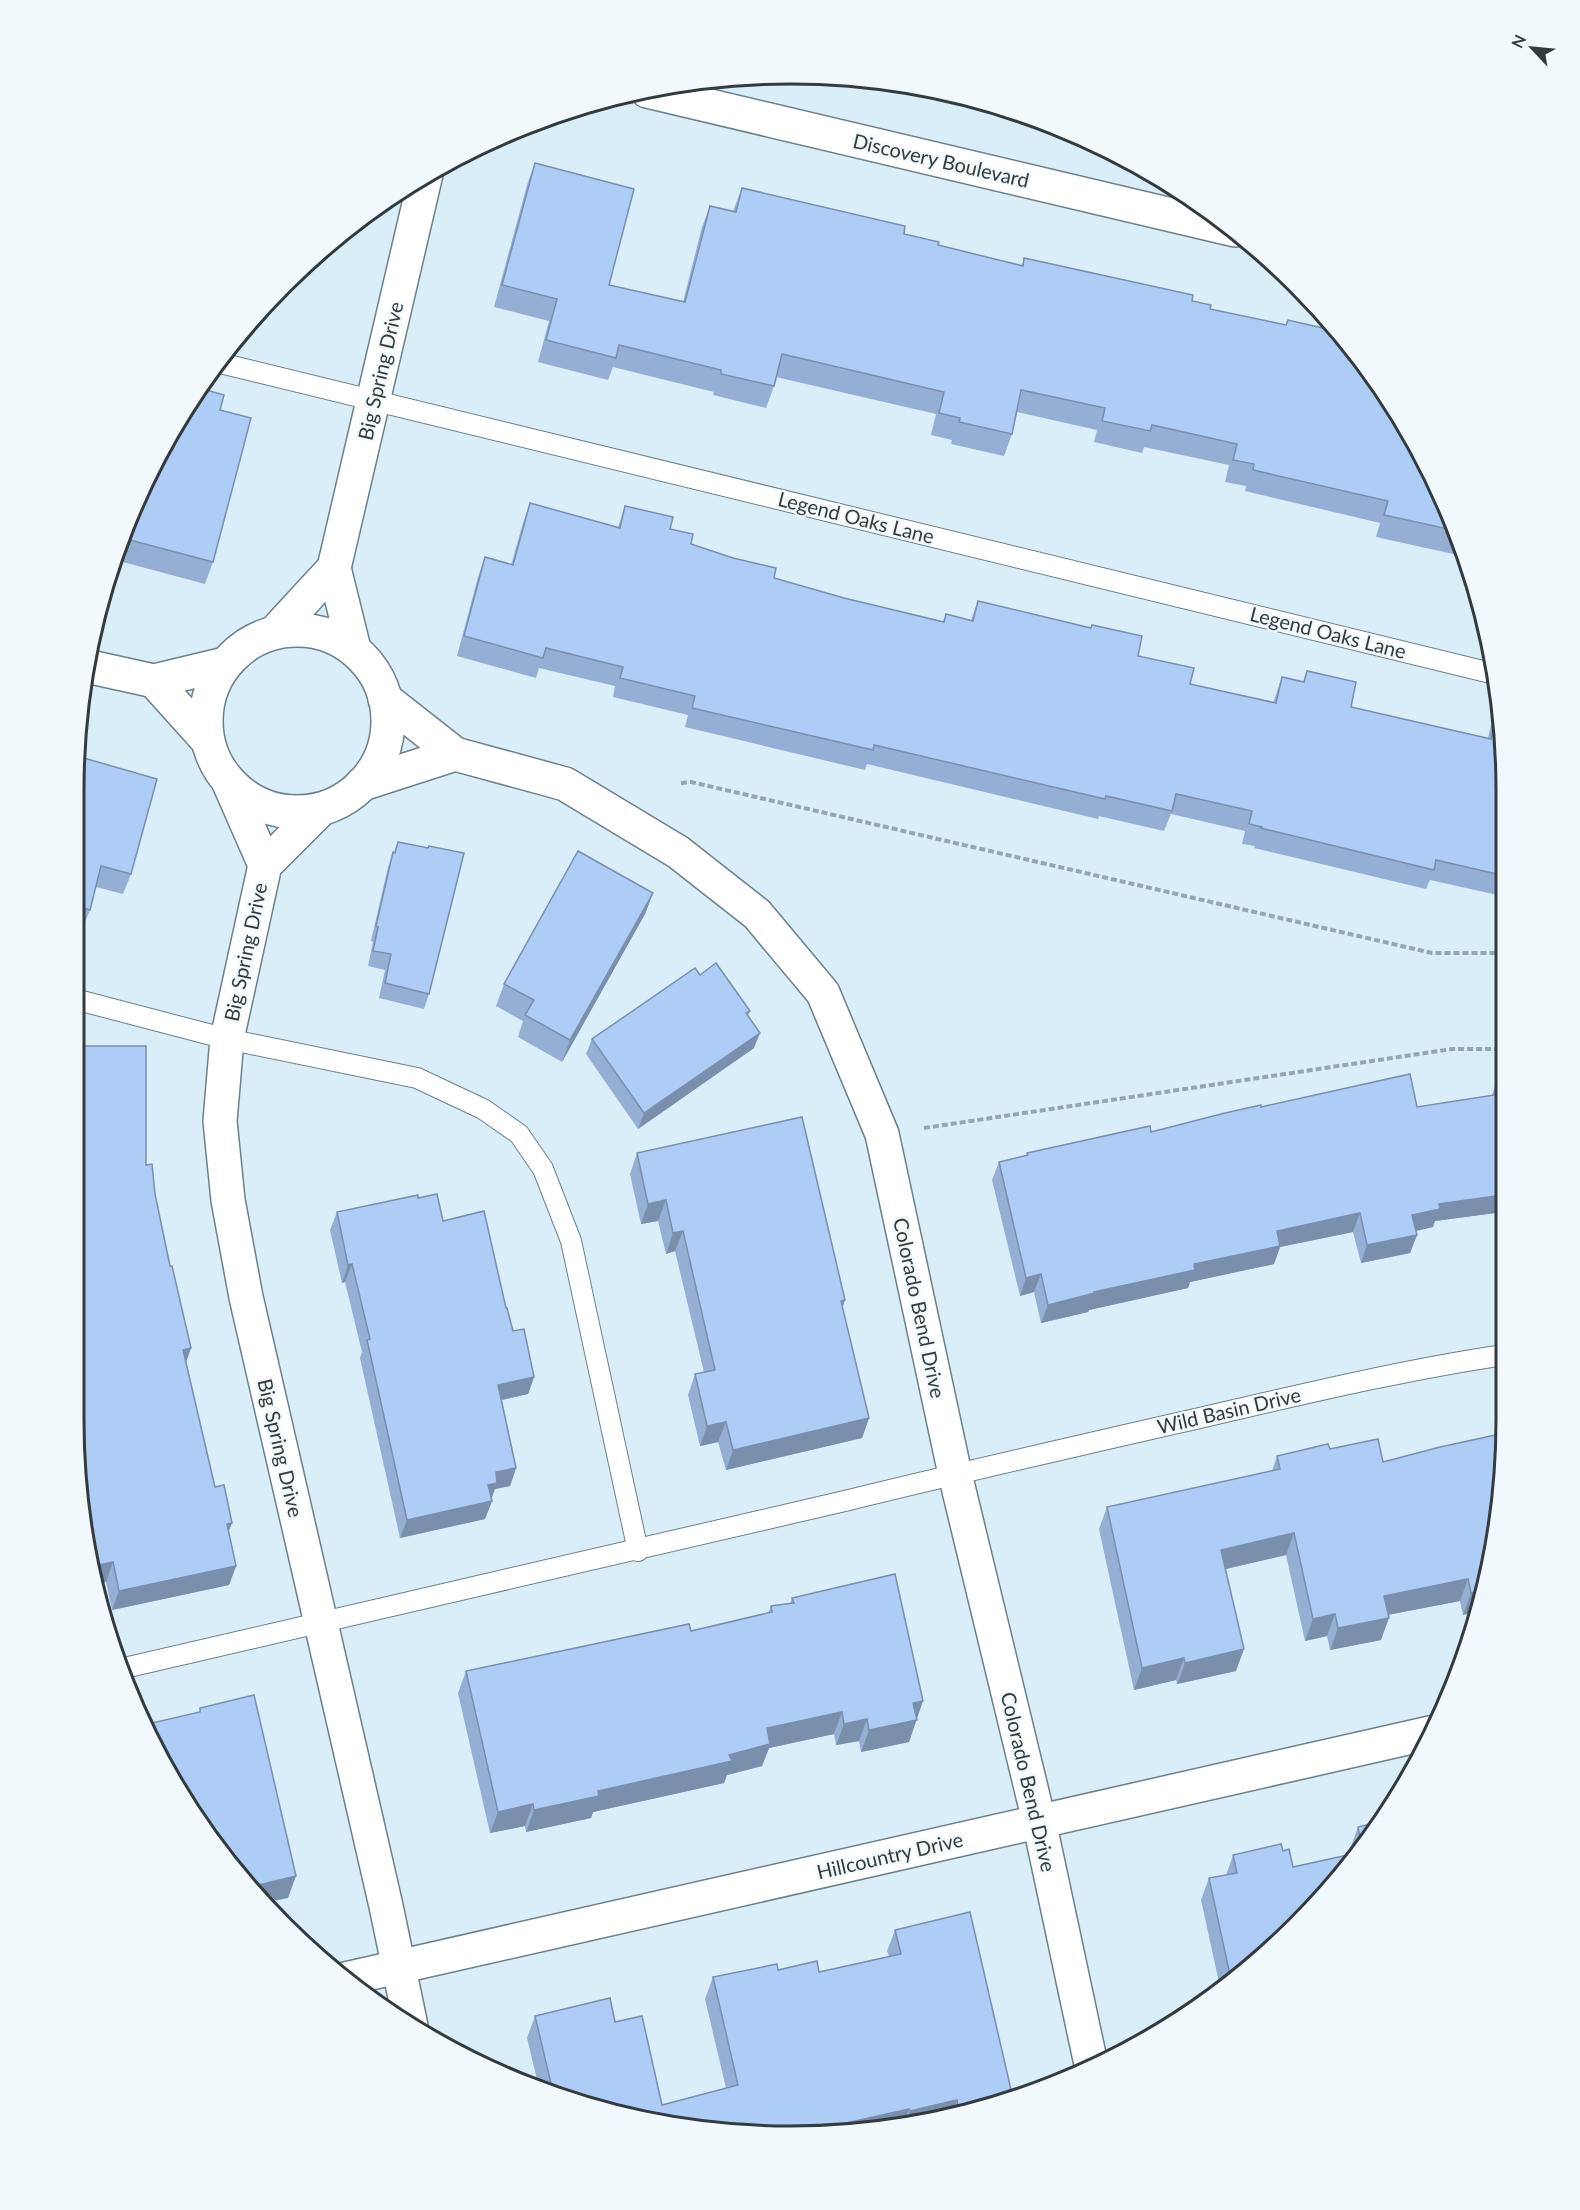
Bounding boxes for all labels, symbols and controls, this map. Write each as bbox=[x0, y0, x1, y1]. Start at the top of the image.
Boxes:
north arrow bbox=[1502, 18, 1562, 78]
text: N bbox=[1507, 32, 1529, 51]
street label: Discovery Boulevard bbox=[851, 128, 1032, 192]
street label: Big Spring Drive bbox=[352, 299, 408, 442]
street label: Legend Oaks Lane bbox=[776, 486, 937, 548]
street label: Legend Oaks Lane bbox=[1248, 601, 1409, 663]
street label: Big Spring Drive bbox=[219, 880, 271, 1023]
street label: Colorado Bend Drive bbox=[889, 1215, 951, 1400]
street label: Big Spring Drive bbox=[253, 1376, 309, 1519]
street label: Wild Basin Drive bbox=[1155, 1382, 1303, 1438]
street label: Colorado Bend Drive bbox=[997, 1690, 1061, 1874]
street label: Hillcountry Drive bbox=[814, 1827, 965, 1884]

